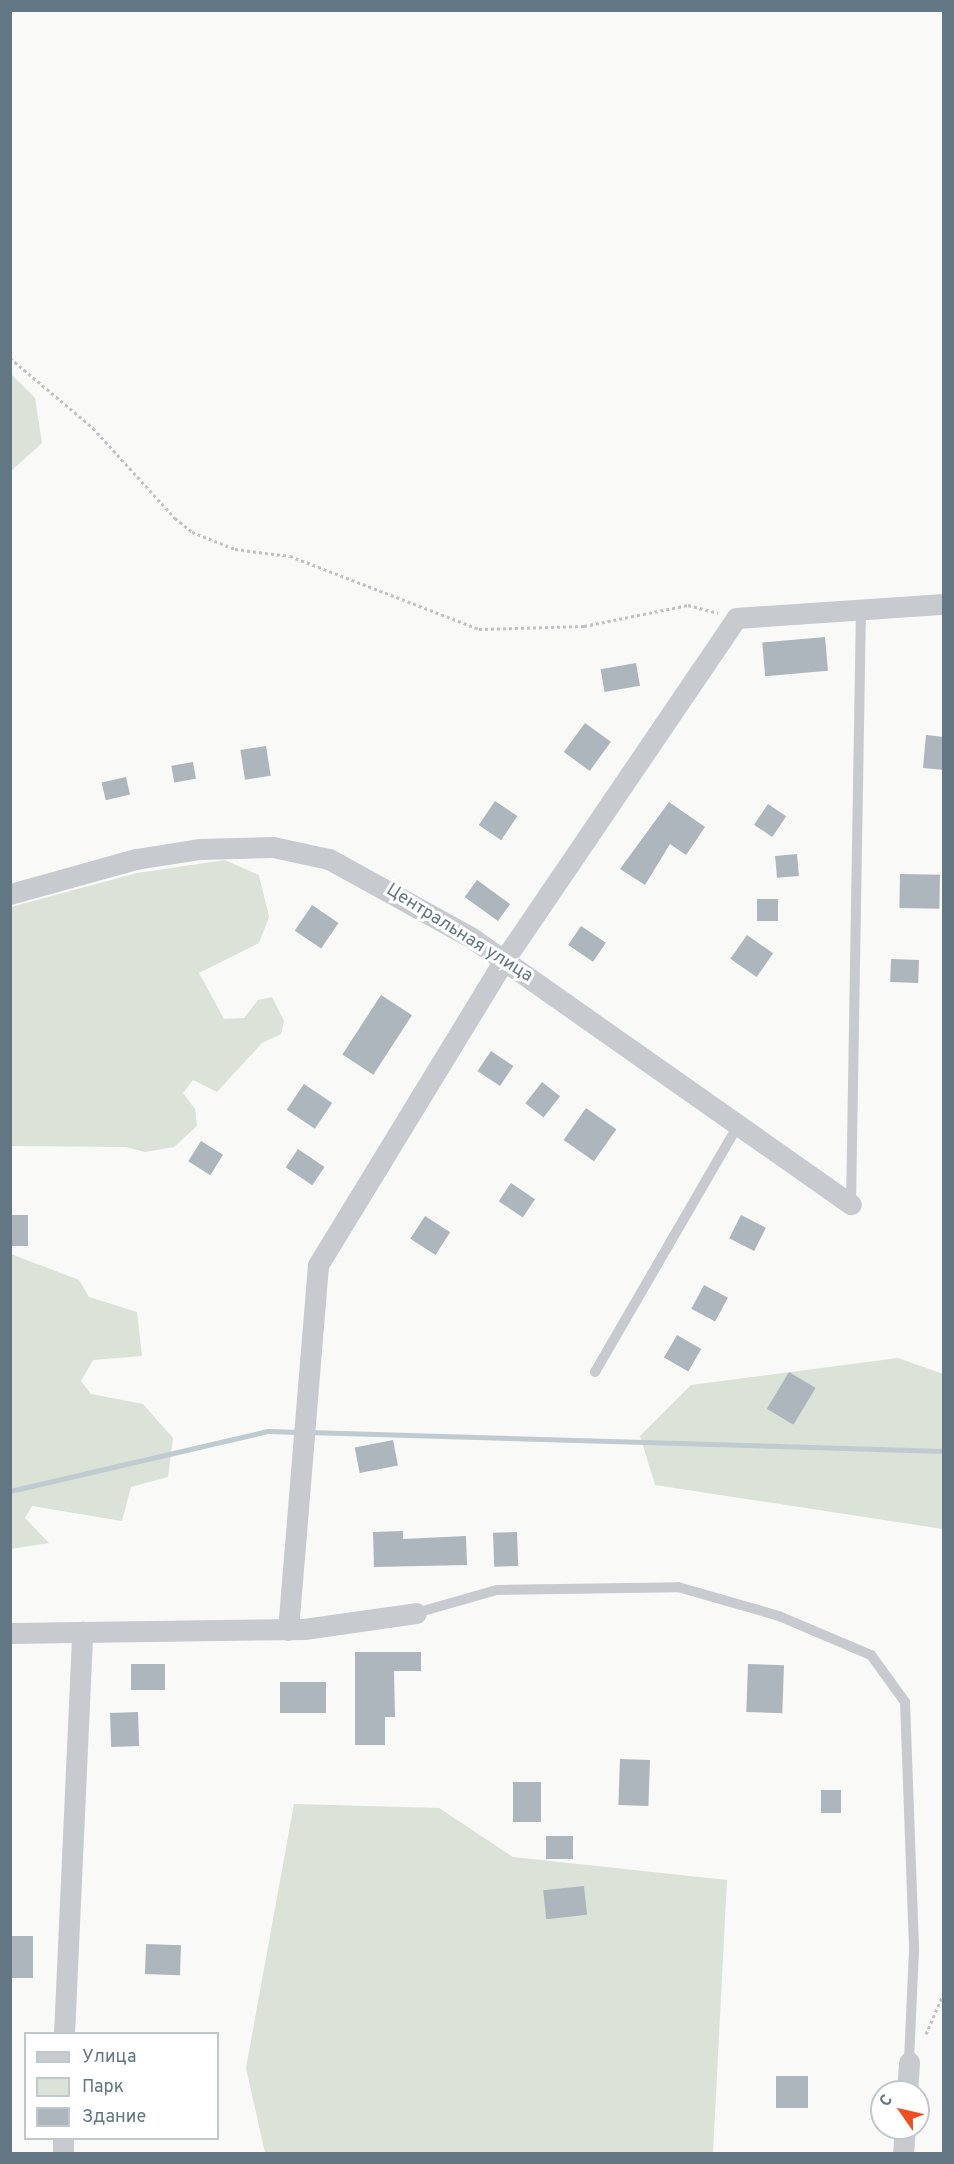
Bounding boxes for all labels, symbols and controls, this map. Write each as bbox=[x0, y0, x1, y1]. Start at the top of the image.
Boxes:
street label: Центральная улица bbox=[382, 880, 536, 988]
legend bbox=[24, 2032, 219, 2140]
text: Улица bbox=[82, 2046, 136, 2069]
text: Парк bbox=[82, 2076, 124, 2099]
north arrow bbox=[870, 2080, 930, 2140]
text: С bbox=[876, 2091, 898, 2111]
text: Здание bbox=[82, 2106, 146, 2129]

